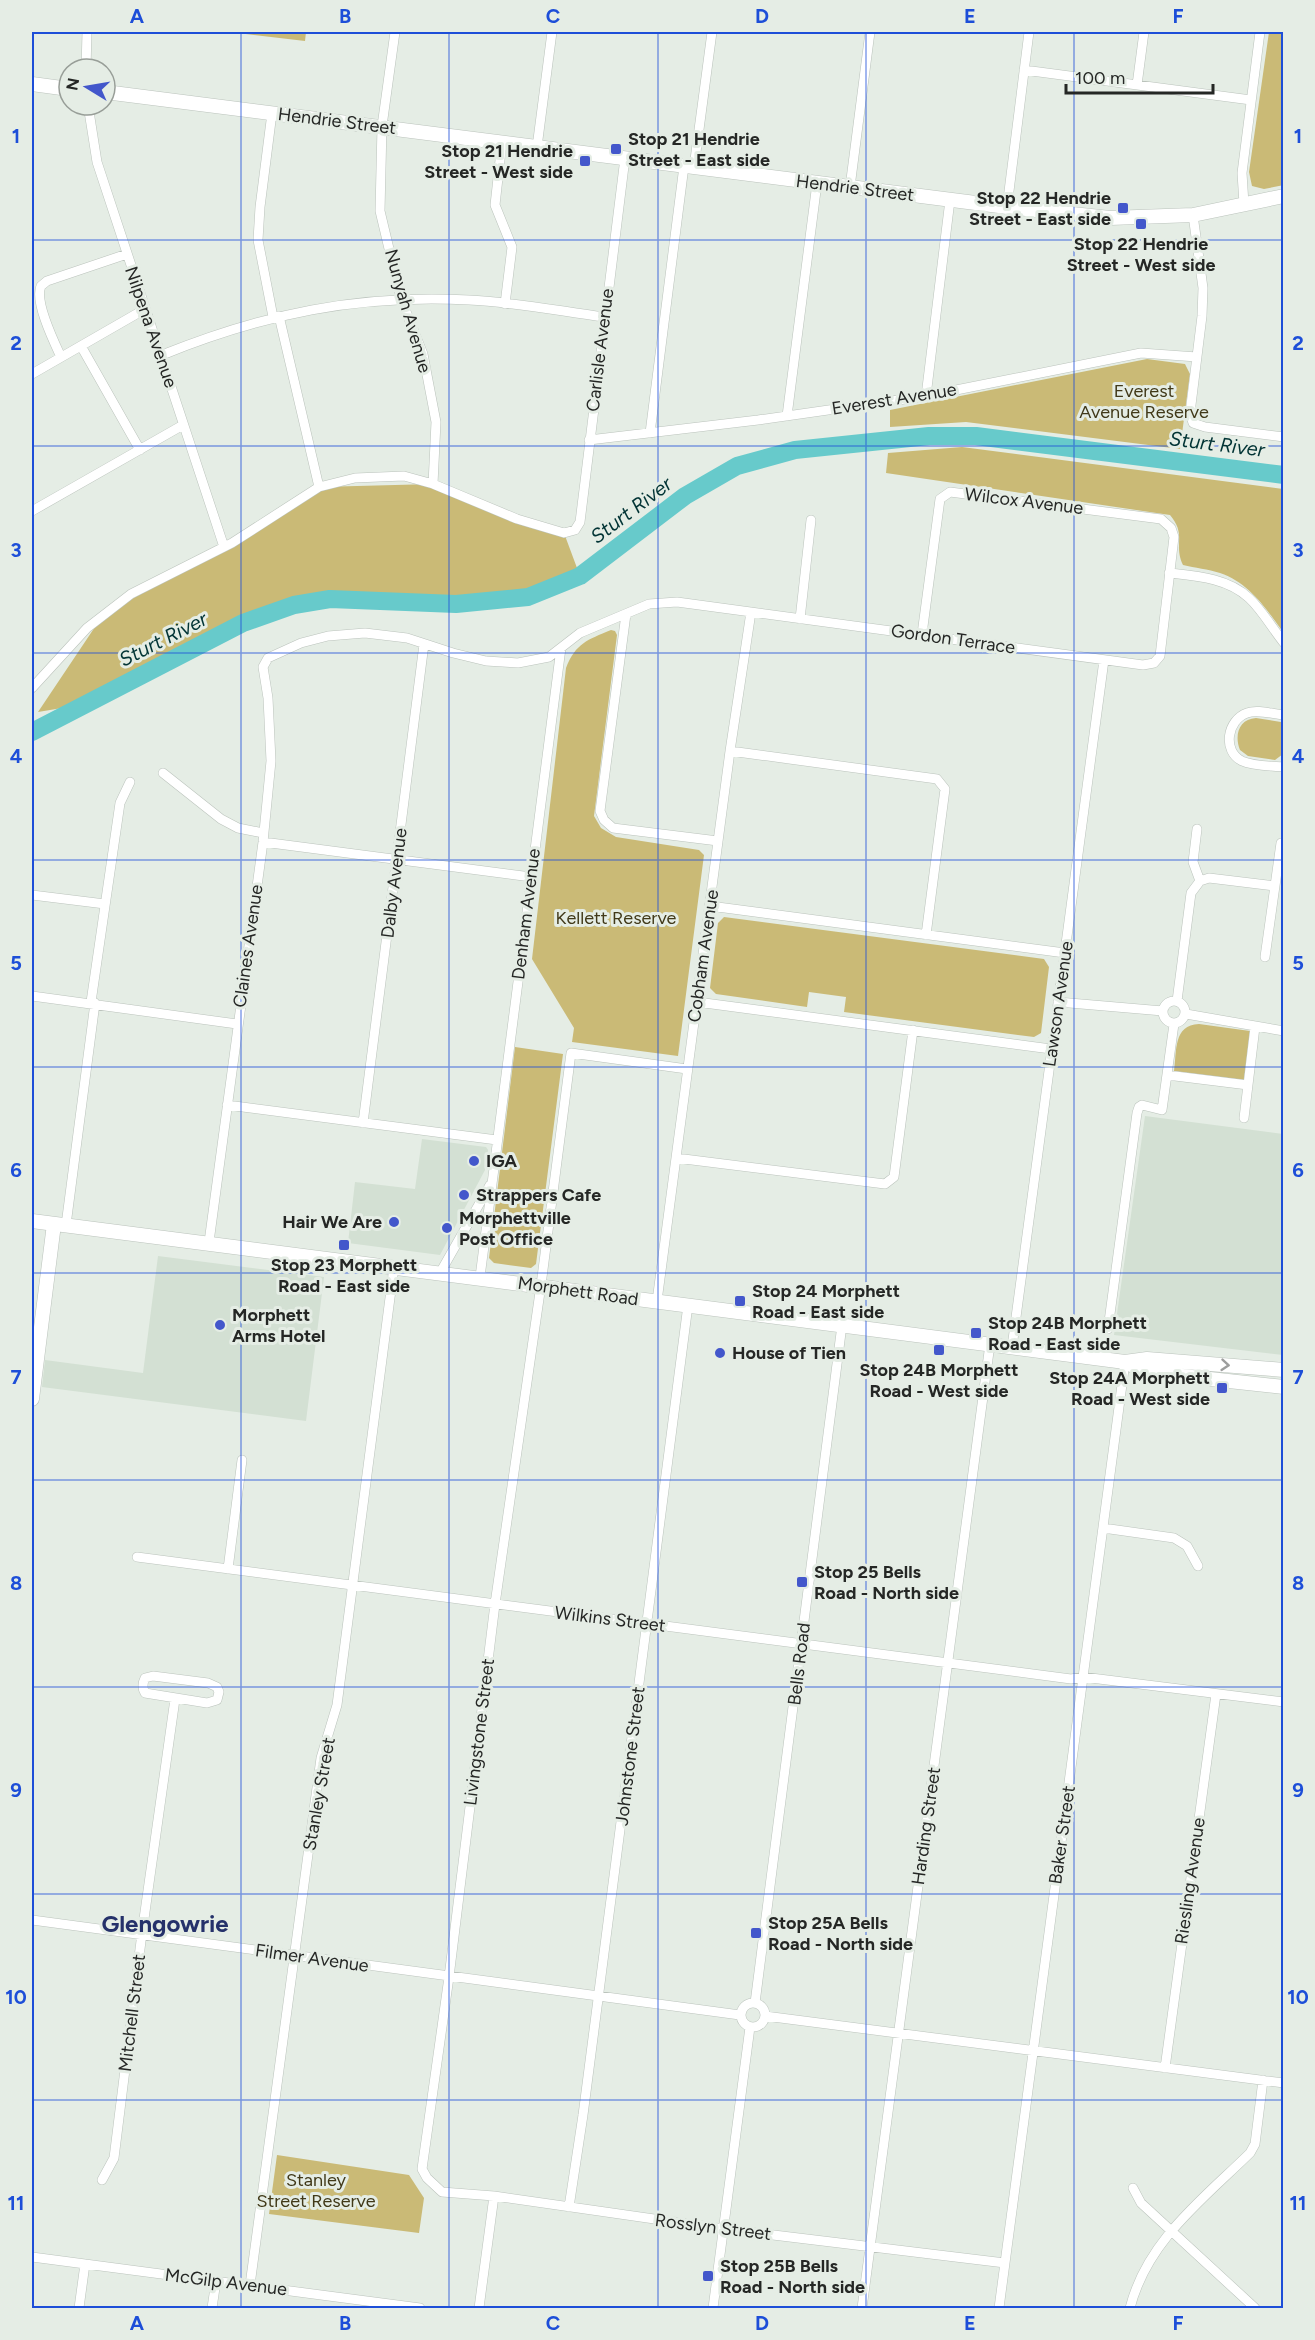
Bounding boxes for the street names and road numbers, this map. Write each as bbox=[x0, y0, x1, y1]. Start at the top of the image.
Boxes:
street label: Hendrie Street bbox=[277, 103, 398, 139]
street label: Hendrie Street bbox=[795, 170, 916, 206]
street label: Nunyah Avenue bbox=[380, 247, 436, 376]
street label: Nilpena Avenue bbox=[120, 263, 182, 391]
street label: Carlisle Avenue bbox=[582, 287, 618, 413]
street label: Everest Avenue bbox=[830, 378, 958, 420]
street label: Wilcox Avenue bbox=[963, 483, 1085, 519]
street label: Gordon Terrace bbox=[889, 619, 1017, 659]
street label: Dalby Avenue bbox=[376, 827, 412, 939]
street label: Denham Avenue bbox=[507, 847, 545, 981]
street label: Claines Avenue bbox=[228, 883, 268, 1009]
street label: Cobham Avenue bbox=[683, 888, 723, 1024]
street label: Lawson Avenue bbox=[1038, 940, 1078, 1068]
street label: Morphett Road bbox=[516, 1272, 640, 1310]
street label: Wilkins Street bbox=[553, 1601, 667, 1637]
street label: Bells Road bbox=[783, 1621, 815, 1707]
street label: Livingstone Street bbox=[459, 1657, 499, 1807]
street label: Johnstone Street bbox=[611, 1685, 649, 1827]
street label: Stanley Street bbox=[298, 1735, 340, 1852]
street label: Harding Street bbox=[907, 1765, 945, 1886]
street label: Baker Street bbox=[1044, 1784, 1080, 1886]
street label: Riesling Avenue bbox=[1170, 1816, 1210, 1946]
street label: Filmer Avenue bbox=[254, 1939, 370, 1977]
street label: Mitchell Street bbox=[114, 1953, 150, 2073]
street label: Rosslyn Street bbox=[654, 2209, 772, 2245]
street label: McGilp Avenue bbox=[164, 2264, 288, 2300]

